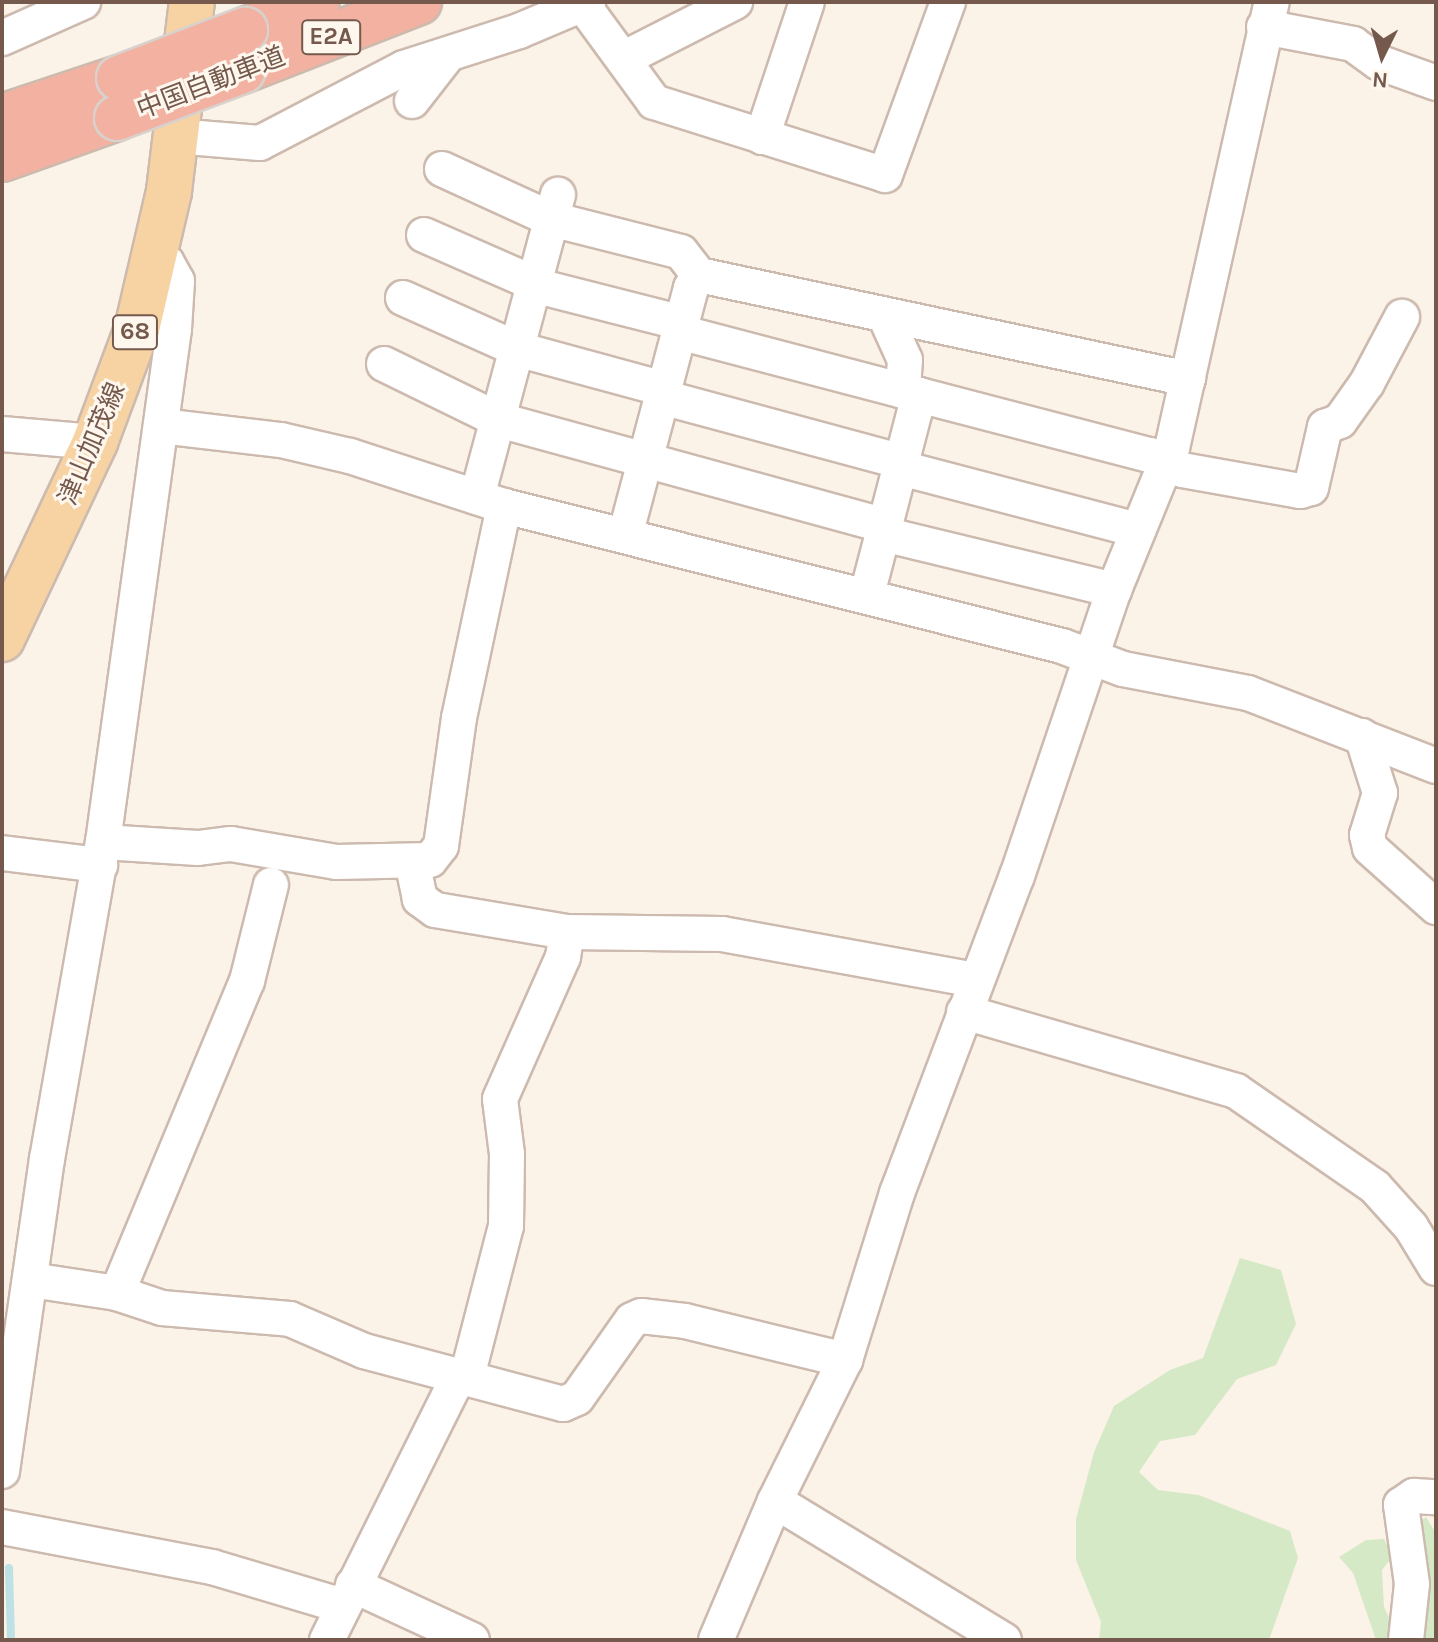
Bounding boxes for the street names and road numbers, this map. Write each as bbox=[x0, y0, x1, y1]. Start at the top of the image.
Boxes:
road number: E2A bbox=[301, 17, 361, 57]
street label: 中国自動車道 bbox=[133, 40, 289, 126]
road number: 68 bbox=[111, 312, 159, 352]
street label: 津山加茂線 bbox=[52, 378, 132, 510]

